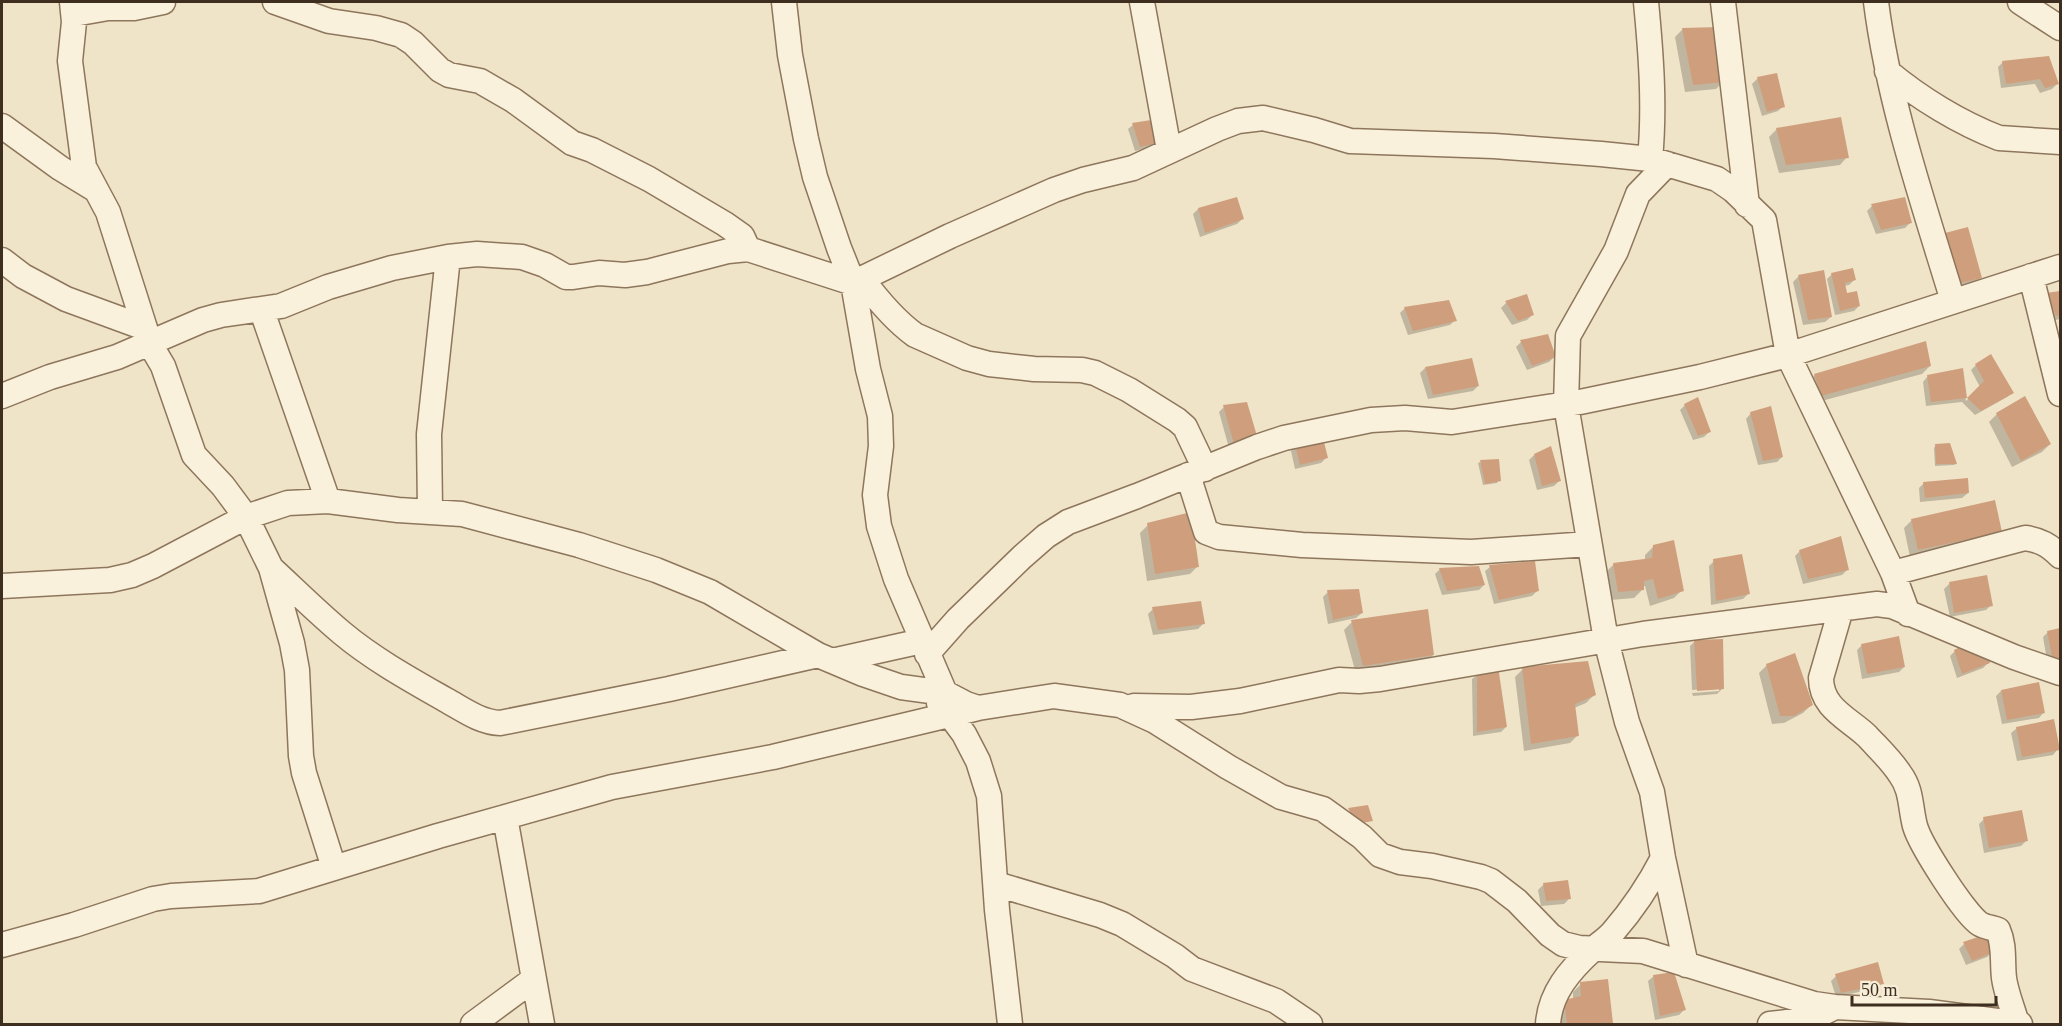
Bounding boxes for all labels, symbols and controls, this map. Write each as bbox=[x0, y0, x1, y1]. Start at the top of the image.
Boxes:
scale bar bbox=[1852, 969, 1996, 1007]
text: 50 m bbox=[1861, 980, 1898, 1000]

